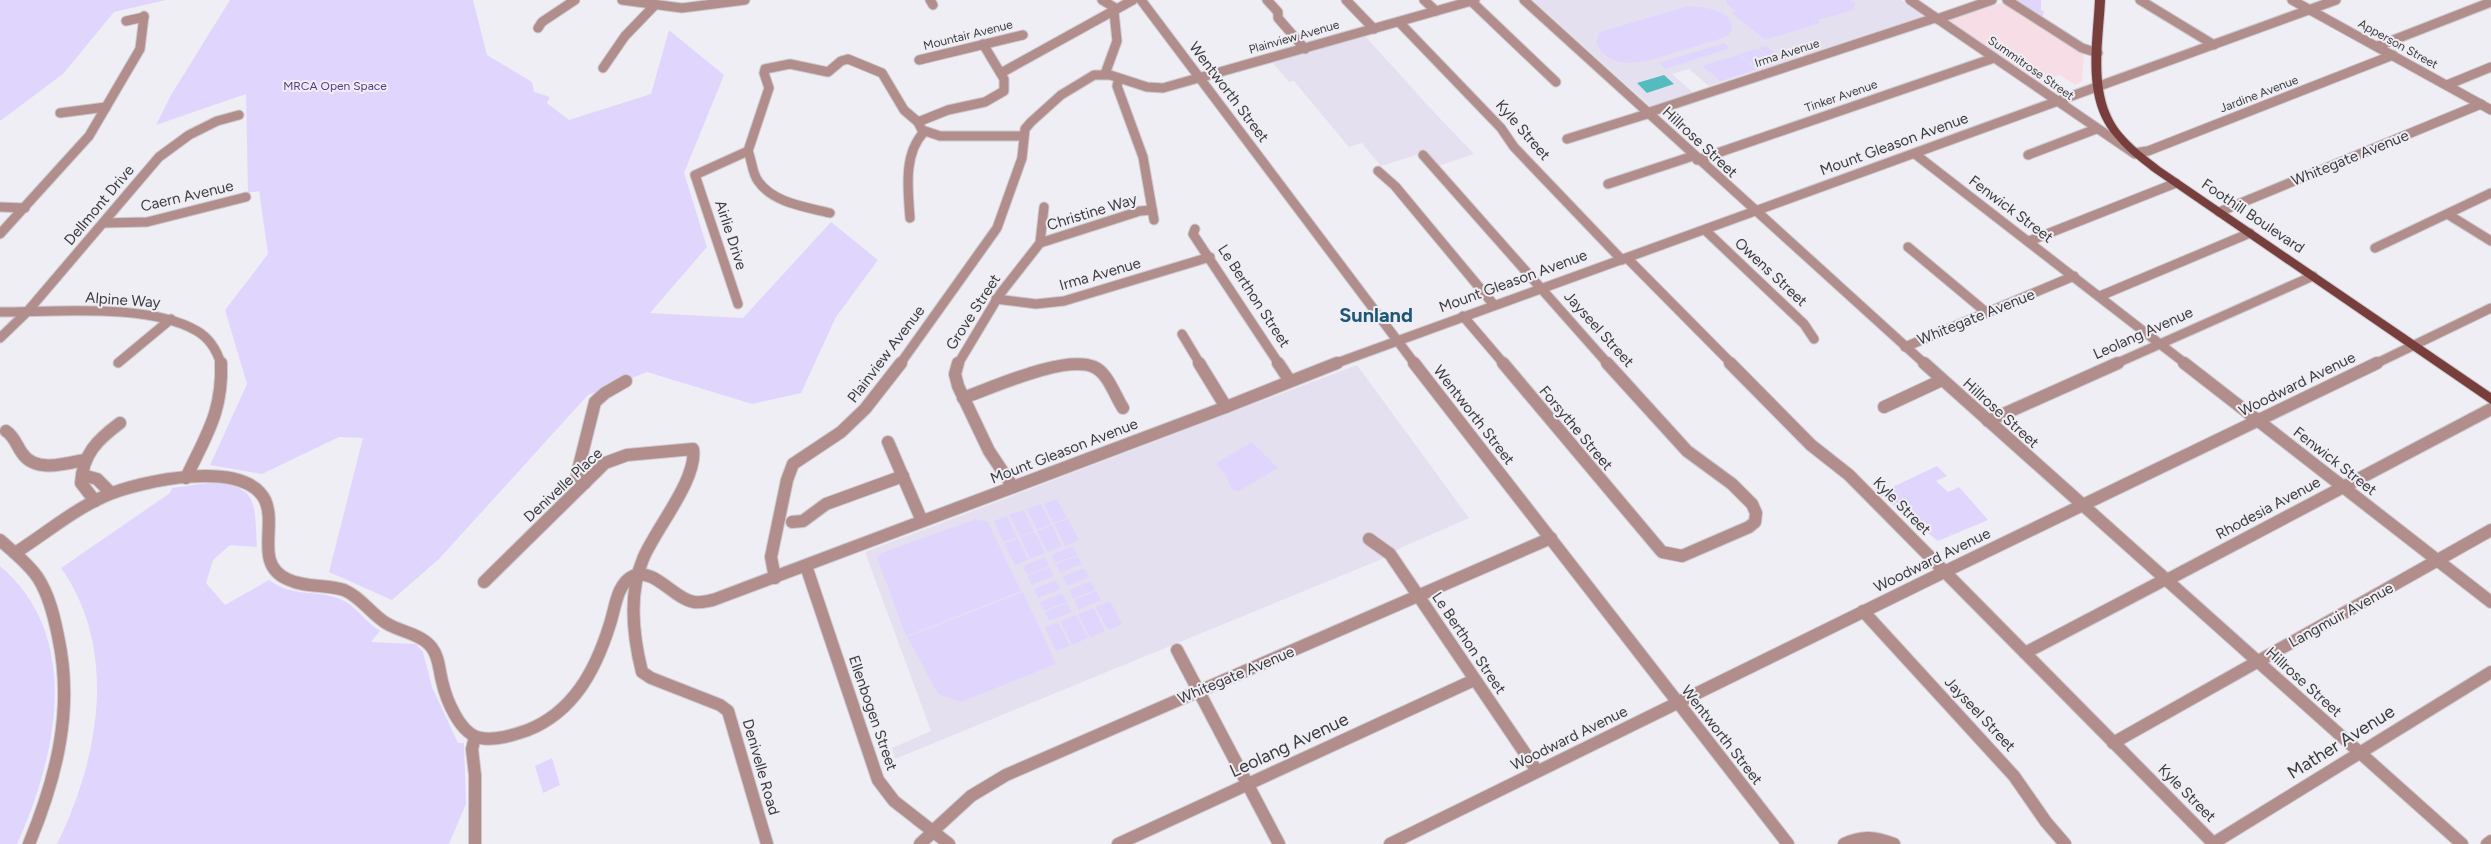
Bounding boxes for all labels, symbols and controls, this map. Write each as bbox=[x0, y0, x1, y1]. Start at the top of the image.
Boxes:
street label: Apperson Street bbox=[2356, 16, 2441, 72]
street label: Mountair Avenue bbox=[922, 17, 1015, 53]
street label: Plainview Avenue bbox=[1247, 17, 1341, 57]
street label: Summitrose Street bbox=[1985, 33, 2077, 103]
street label: Irma Avenue bbox=[1753, 36, 1822, 70]
street label: Wentworth Street bbox=[1185, 38, 1273, 146]
street label: Jardine Avenue bbox=[2218, 72, 2301, 115]
street label: Tinker Avenue bbox=[1803, 77, 1880, 115]
park label: MRCA Open Space bbox=[283, 79, 387, 93]
street label: Kyle Street bbox=[1492, 96, 1554, 164]
street label: Hillrose Street bbox=[1659, 103, 1741, 182]
street label: Mount Gleason Avenue bbox=[1817, 109, 1971, 179]
street label: Whitegate Avenue bbox=[2289, 126, 2411, 190]
street label: Dellmont Drive bbox=[60, 161, 138, 249]
street label: Fenwick Street bbox=[1965, 171, 2057, 247]
street label: Foothill Boulevard bbox=[2198, 175, 2308, 257]
street label: Caern Avenue bbox=[139, 177, 235, 215]
street label: Christine Way bbox=[1045, 190, 1139, 234]
street label: Airlie Drive bbox=[711, 198, 751, 272]
street label: Owens Street bbox=[1731, 234, 1811, 310]
street label: Le Berthon Street bbox=[1214, 241, 1294, 351]
street label: Mount Gleason Avenue bbox=[1436, 246, 1590, 316]
street label: Irma Avenue bbox=[1057, 254, 1143, 294]
street label: Grove Street bbox=[942, 271, 1004, 353]
street label: Whitegate Avenue bbox=[1915, 285, 2037, 349]
street label: Jayseel Street bbox=[1560, 287, 1638, 371]
street label: Alpine Way bbox=[85, 288, 161, 312]
street label: Plainview Avenue bbox=[844, 302, 928, 406]
district label: Sunland bbox=[1339, 303, 1413, 327]
street label: Leolang Avenue bbox=[2090, 303, 2196, 363]
street label: Woodward Avenue bbox=[2236, 348, 2358, 420]
street label: Wentworth Street bbox=[1430, 362, 1519, 469]
street label: Hillrose Street bbox=[1959, 374, 2043, 452]
street label: Forsythe Street bbox=[1535, 382, 1617, 474]
street label: Mount Gleason Avenue bbox=[988, 415, 1140, 487]
street label: Fenwick Street bbox=[2290, 423, 2381, 499]
street label: Denivelle Place bbox=[520, 444, 606, 526]
street label: Kyle Street bbox=[1869, 473, 1935, 539]
street label: Rhodesia Avenue bbox=[2213, 473, 2323, 543]
street label: Woodward Avenue bbox=[1871, 524, 1993, 596]
street label: Langmuir Avenue bbox=[2286, 579, 2396, 651]
street label: Le Berthon Street bbox=[1428, 589, 1510, 698]
street label: Whitegate Avenue bbox=[1175, 642, 1297, 708]
street label: Hillrose Street bbox=[2262, 643, 2346, 721]
street label: Ellenbogen Street bbox=[845, 653, 901, 773]
street label: Jayseel Street bbox=[1941, 673, 2019, 755]
street label: Wentworth Street bbox=[1678, 682, 1767, 789]
street label: Mather Avenue bbox=[2283, 700, 2399, 784]
street label: Woodward Avenue bbox=[1508, 702, 1630, 774]
street label: Leolang Avenue bbox=[1226, 708, 1352, 782]
street label: Denivelle Road bbox=[739, 717, 783, 817]
street label: Kyle Street bbox=[2154, 760, 2220, 826]

